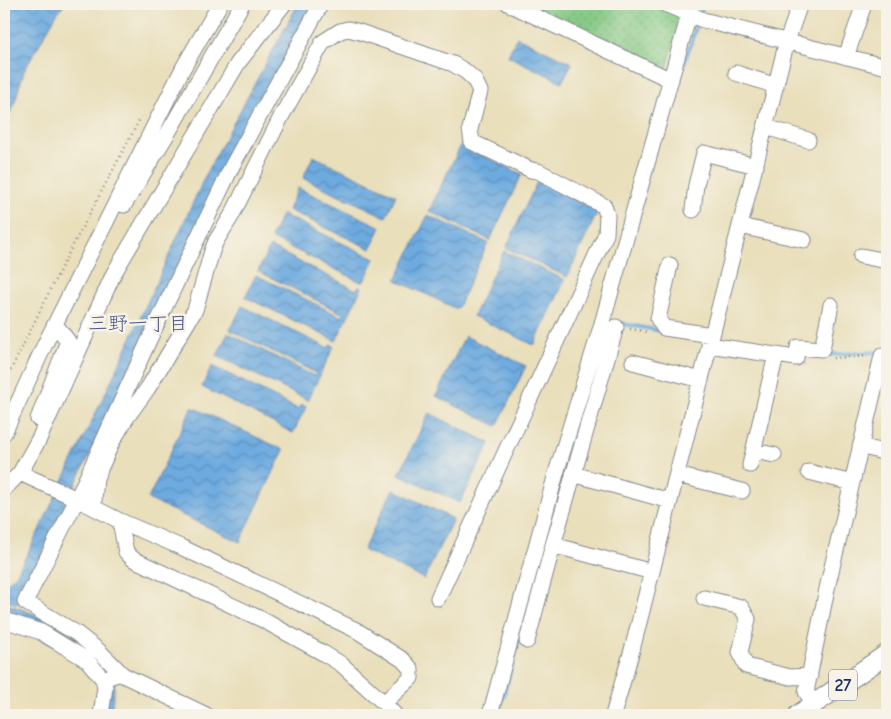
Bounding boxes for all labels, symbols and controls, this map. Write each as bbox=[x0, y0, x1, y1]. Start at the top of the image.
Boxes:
district label: 三野一丁目 bbox=[88, 312, 188, 335]
road number: 27 bbox=[829, 670, 857, 700]

